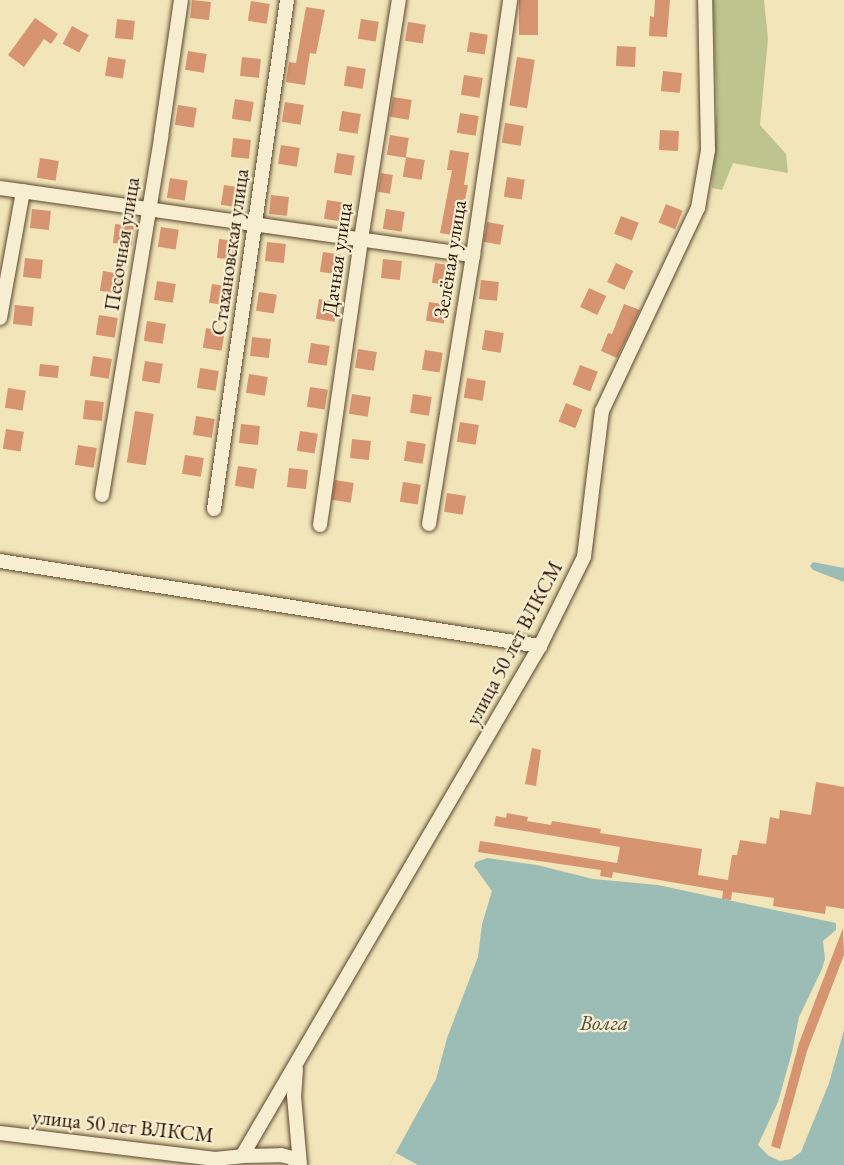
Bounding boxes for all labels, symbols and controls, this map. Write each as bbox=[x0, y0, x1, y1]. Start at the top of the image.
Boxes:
street label: Стахановская улица bbox=[206, 167, 254, 337]
street label: Песочная улица bbox=[99, 175, 145, 313]
street label: Зелёная улица bbox=[428, 198, 472, 320]
street label: Дачная улица bbox=[317, 201, 357, 317]
street label: улица 50 лет ВЛКСМ bbox=[460, 557, 568, 729]
water label: Волга bbox=[579, 1010, 629, 1036]
street label: улица 50 лет ВЛКСМ bbox=[31, 1104, 215, 1148]

